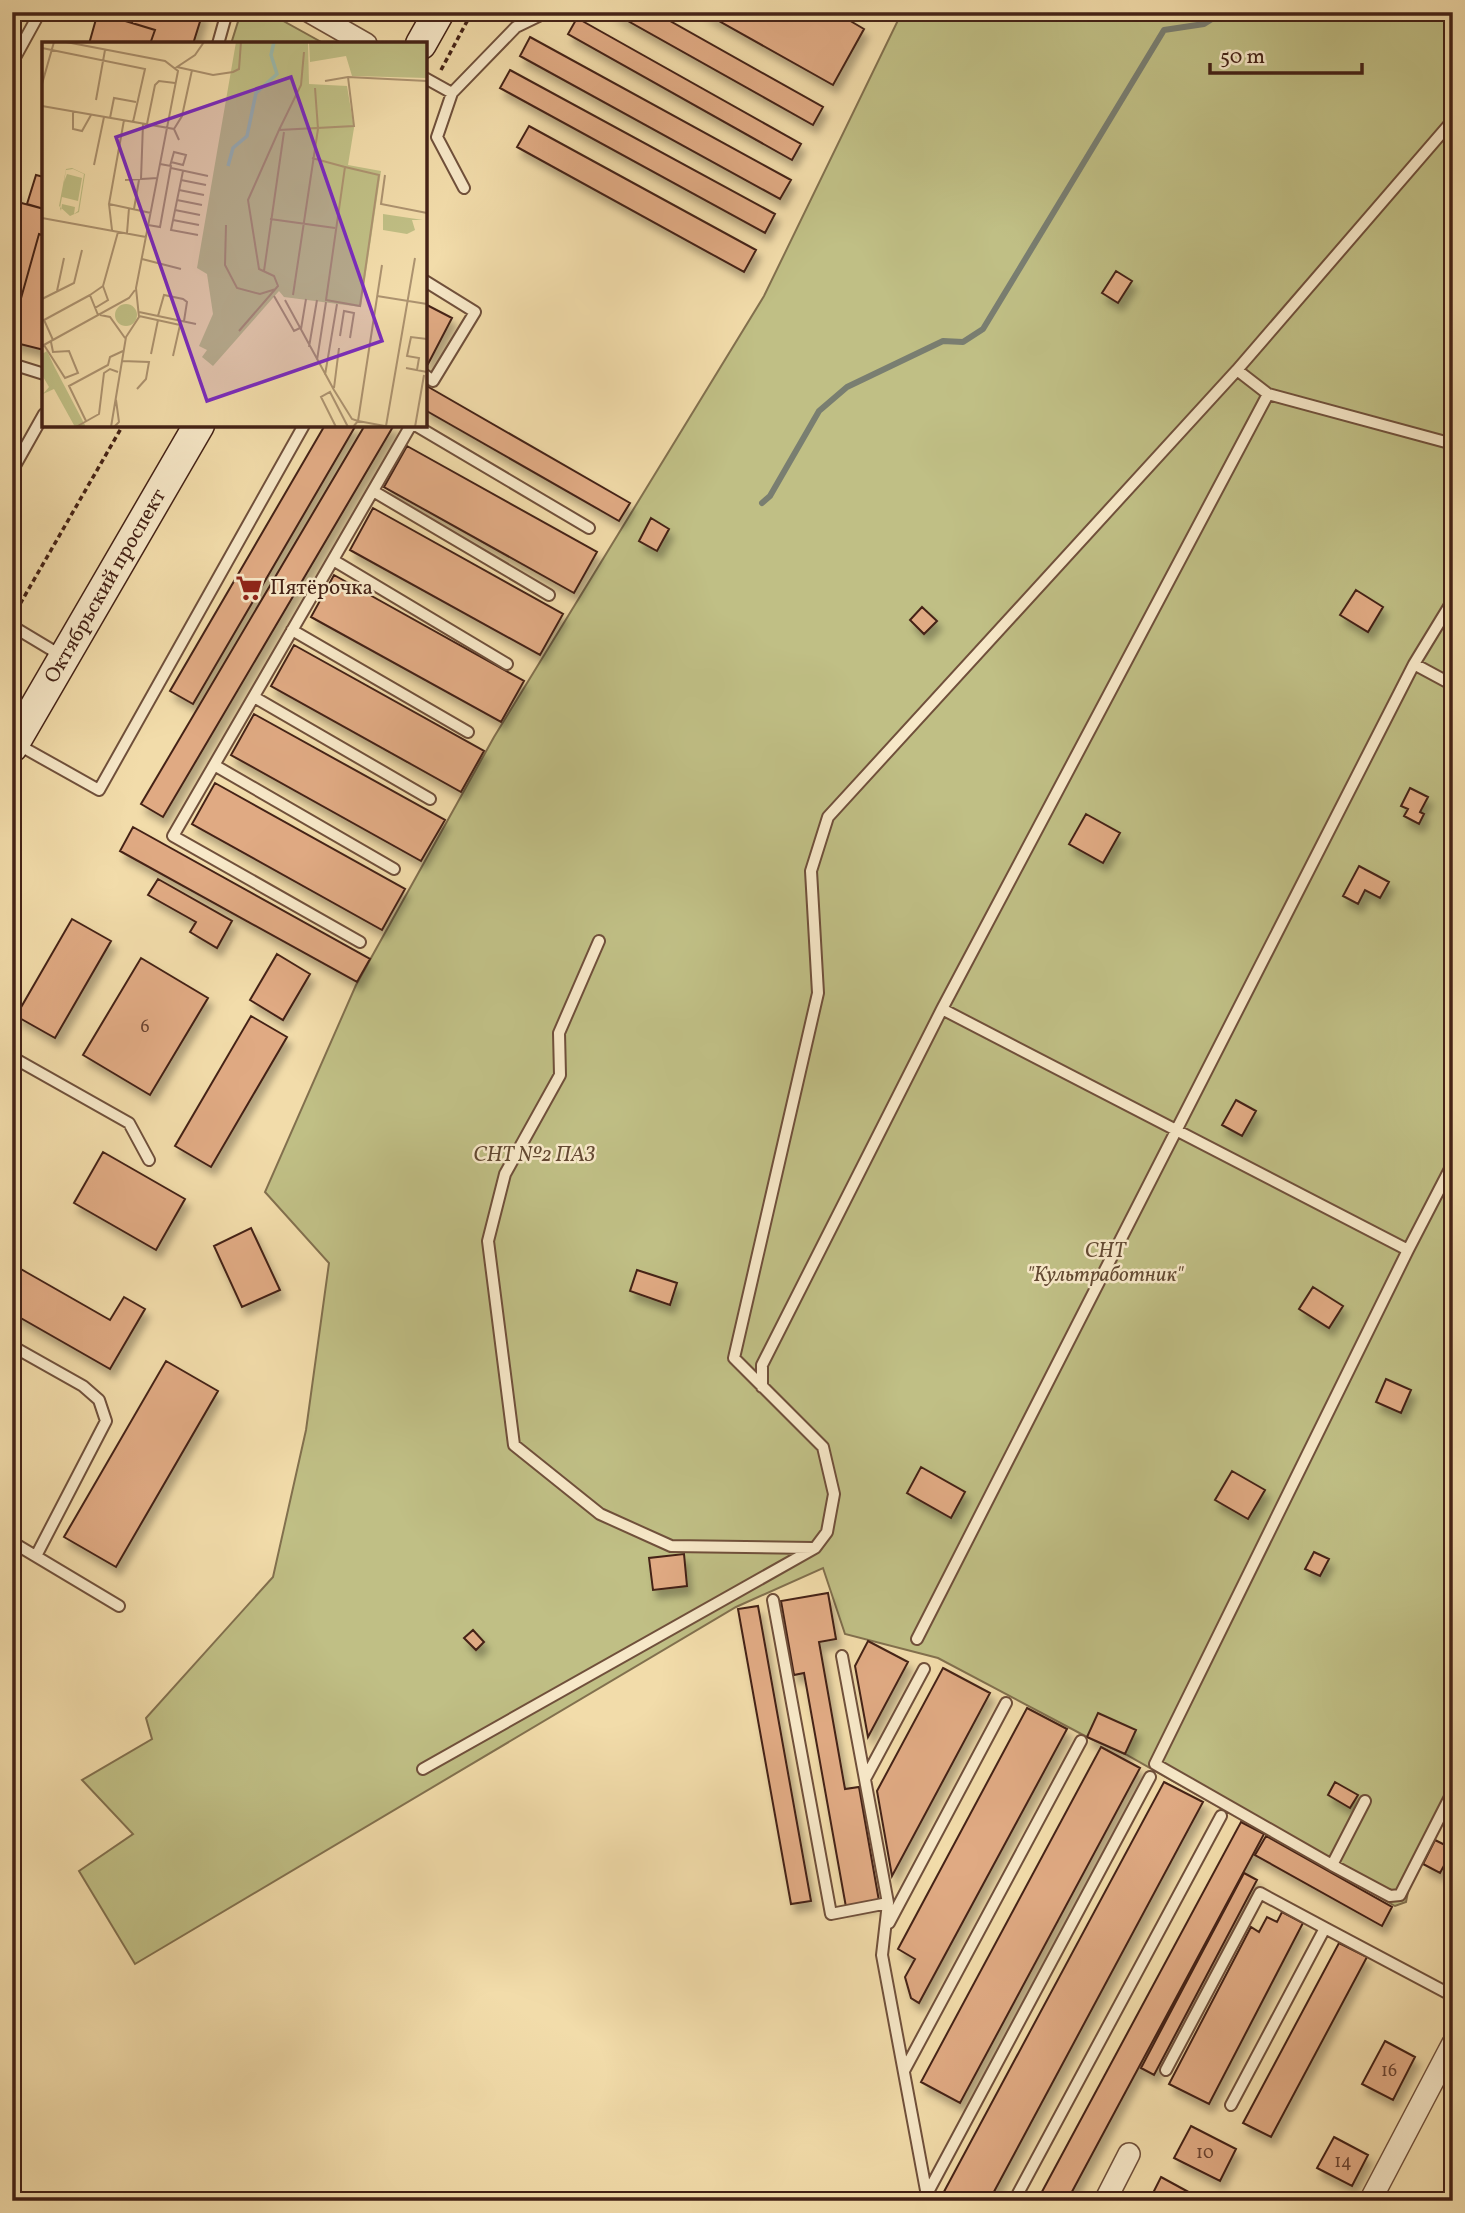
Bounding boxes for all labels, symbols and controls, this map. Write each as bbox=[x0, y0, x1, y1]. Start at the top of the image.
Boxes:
scale bar bbox=[1210, 32, 1362, 76]
inset map bbox=[42, 42, 427, 427]
text: 50 m bbox=[1220, 43, 1265, 72]
street label: Октябрьский проспект bbox=[37, 483, 174, 689]
supermarket icon: Пятёрочка bbox=[234, 573, 264, 603]
place label: Пятёрочка bbox=[270, 574, 373, 603]
house number: 6 bbox=[140, 1015, 150, 1040]
park label: СНТ №2 ПАЗ bbox=[473, 1141, 595, 1170]
park label: СНТ "Культработник" bbox=[1027, 1237, 1184, 1290]
house number: 16 bbox=[1381, 2059, 1397, 2084]
house number: 10 bbox=[1196, 2141, 1214, 2166]
house number: 14 bbox=[1334, 2150, 1352, 2175]

